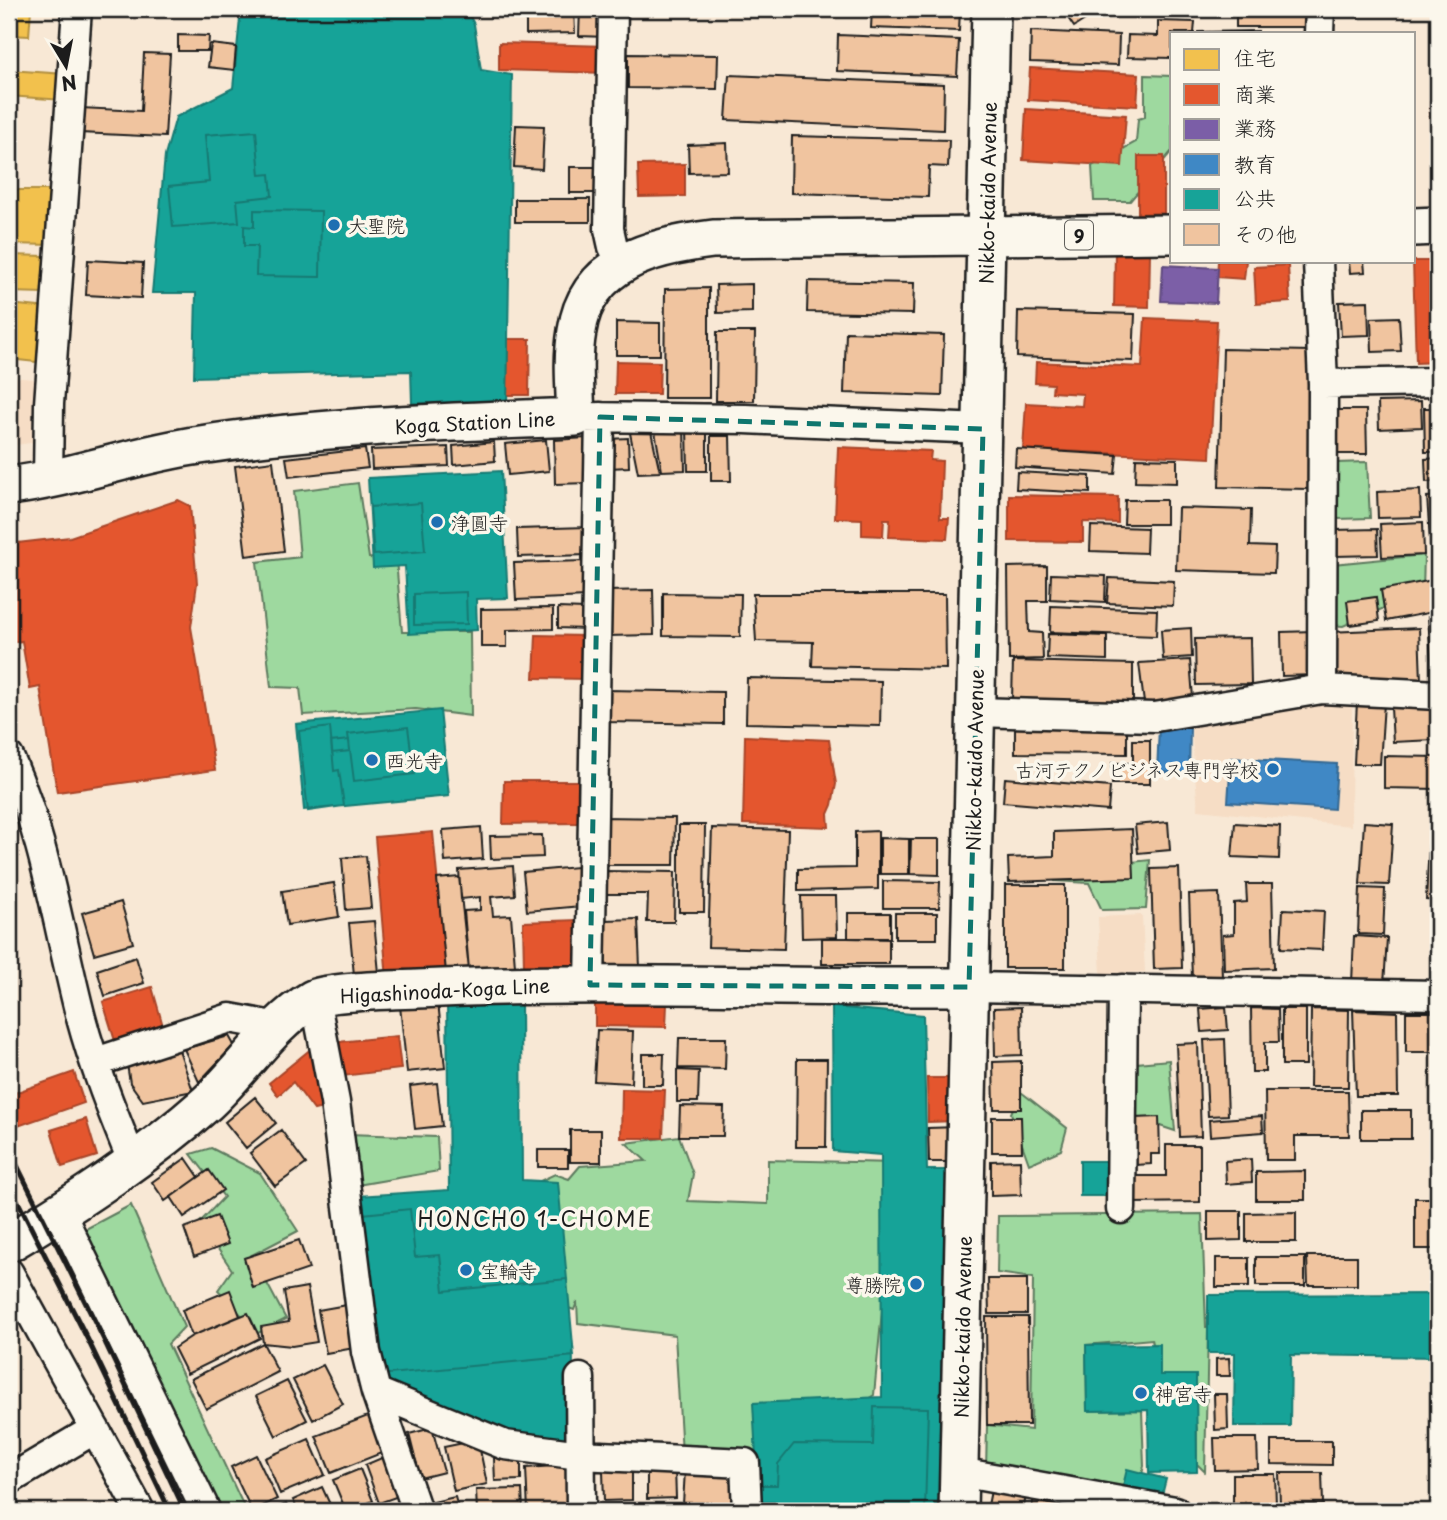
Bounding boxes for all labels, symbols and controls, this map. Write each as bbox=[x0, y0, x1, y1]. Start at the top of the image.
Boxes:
north arrow bbox=[32, 32, 102, 102]
legend bbox=[1170, 32, 1416, 262]
text: 住宅 bbox=[1234, 41, 1276, 73]
text: N bbox=[59, 69, 79, 99]
text: 商業 bbox=[1234, 77, 1276, 109]
street label: Nikko-kaido Avenue bbox=[971, 102, 1003, 284]
text: 業務 bbox=[1234, 111, 1276, 143]
text: 教育 bbox=[1234, 147, 1276, 179]
text: 公共 bbox=[1234, 181, 1276, 213]
place label: 大聖院 bbox=[348, 211, 405, 239]
marker: 大聖院 bbox=[326, 217, 342, 233]
text: その他 bbox=[1234, 217, 1297, 249]
road number: 9 bbox=[1065, 220, 1093, 249]
street label: Koga Station Line bbox=[394, 404, 556, 440]
place label: 浄圓寺 bbox=[451, 508, 508, 536]
marker: 浄圓寺 bbox=[429, 514, 445, 530]
street label: Nikko-kaido Avenue bbox=[958, 669, 990, 851]
place label: 西光寺 bbox=[386, 746, 443, 774]
marker: 西光寺 bbox=[364, 752, 380, 768]
place label: 古河テクノビジネス専門学校 bbox=[1015, 755, 1259, 783]
marker: 古河テクノビジネス専門学校 bbox=[1265, 761, 1281, 777]
street label: Higashinoda-Koga Line bbox=[339, 971, 551, 1009]
district label: HONCHO 1-CHOME bbox=[417, 1202, 653, 1234]
street label: Nikko-kaido Avenue bbox=[946, 1236, 978, 1418]
place label: 宝輪寺 bbox=[480, 1256, 537, 1284]
marker: 宝輪寺 bbox=[458, 1262, 474, 1278]
place label: 尊勝院 bbox=[845, 1270, 902, 1298]
marker: 尊勝院 bbox=[908, 1276, 924, 1292]
place label: 神宮寺 bbox=[1155, 1379, 1212, 1407]
marker: 神宮寺 bbox=[1133, 1385, 1149, 1401]

